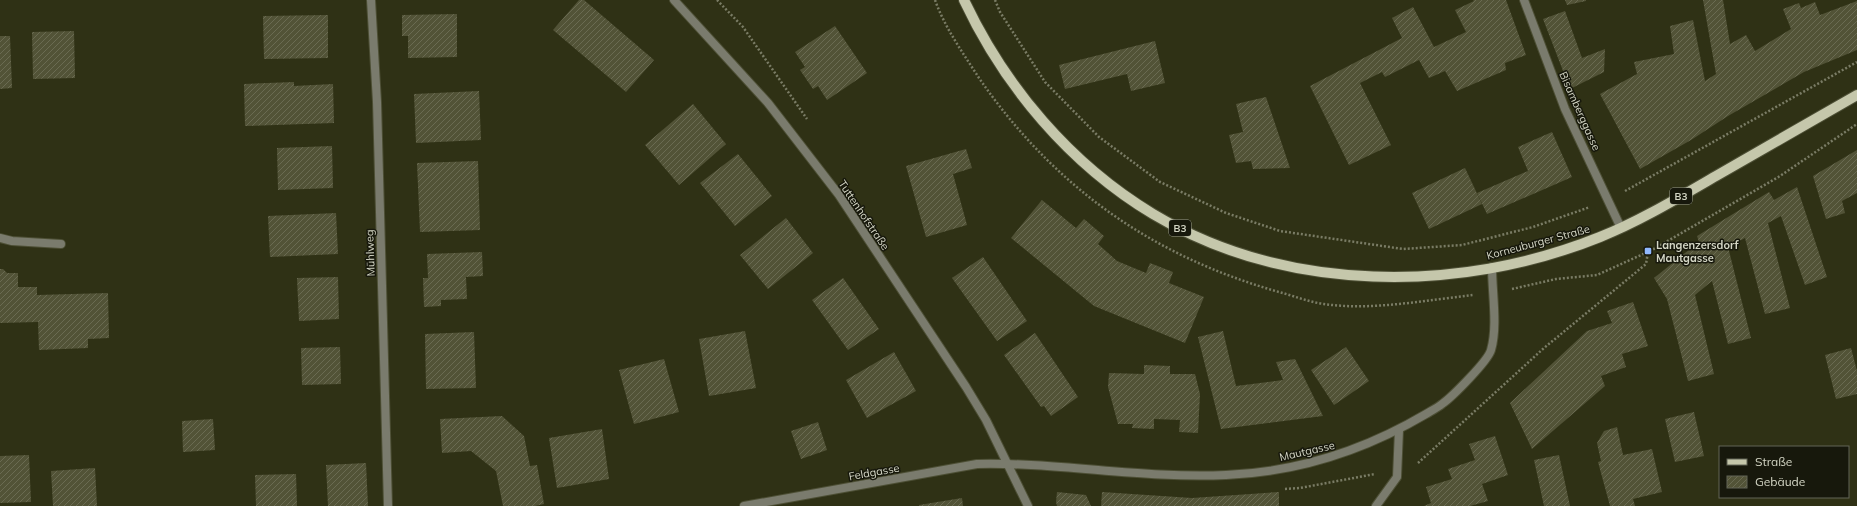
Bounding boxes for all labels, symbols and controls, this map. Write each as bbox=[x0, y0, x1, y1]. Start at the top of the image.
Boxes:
street label: Bisamberggasse bbox=[1556, 69, 1604, 153]
street label: Tuttenhofstraße bbox=[835, 177, 893, 253]
road number: B3 bbox=[1670, 188, 1692, 204]
road number: B3 bbox=[1169, 220, 1191, 236]
street label: Korneuburger Straße bbox=[1485, 221, 1591, 263]
street label: Mühlweg bbox=[362, 229, 378, 277]
place label: Langenzersdorf Mautgasse bbox=[1656, 238, 1740, 265]
marker: Langenzersdorf Mautgasse bbox=[1643, 246, 1653, 256]
street label: Mautgasse bbox=[1278, 438, 1336, 464]
legend bbox=[1719, 446, 1849, 498]
text: Straße bbox=[1755, 454, 1792, 469]
street label: Feldgasse bbox=[848, 461, 900, 483]
text: Gebäude bbox=[1755, 474, 1805, 489]

